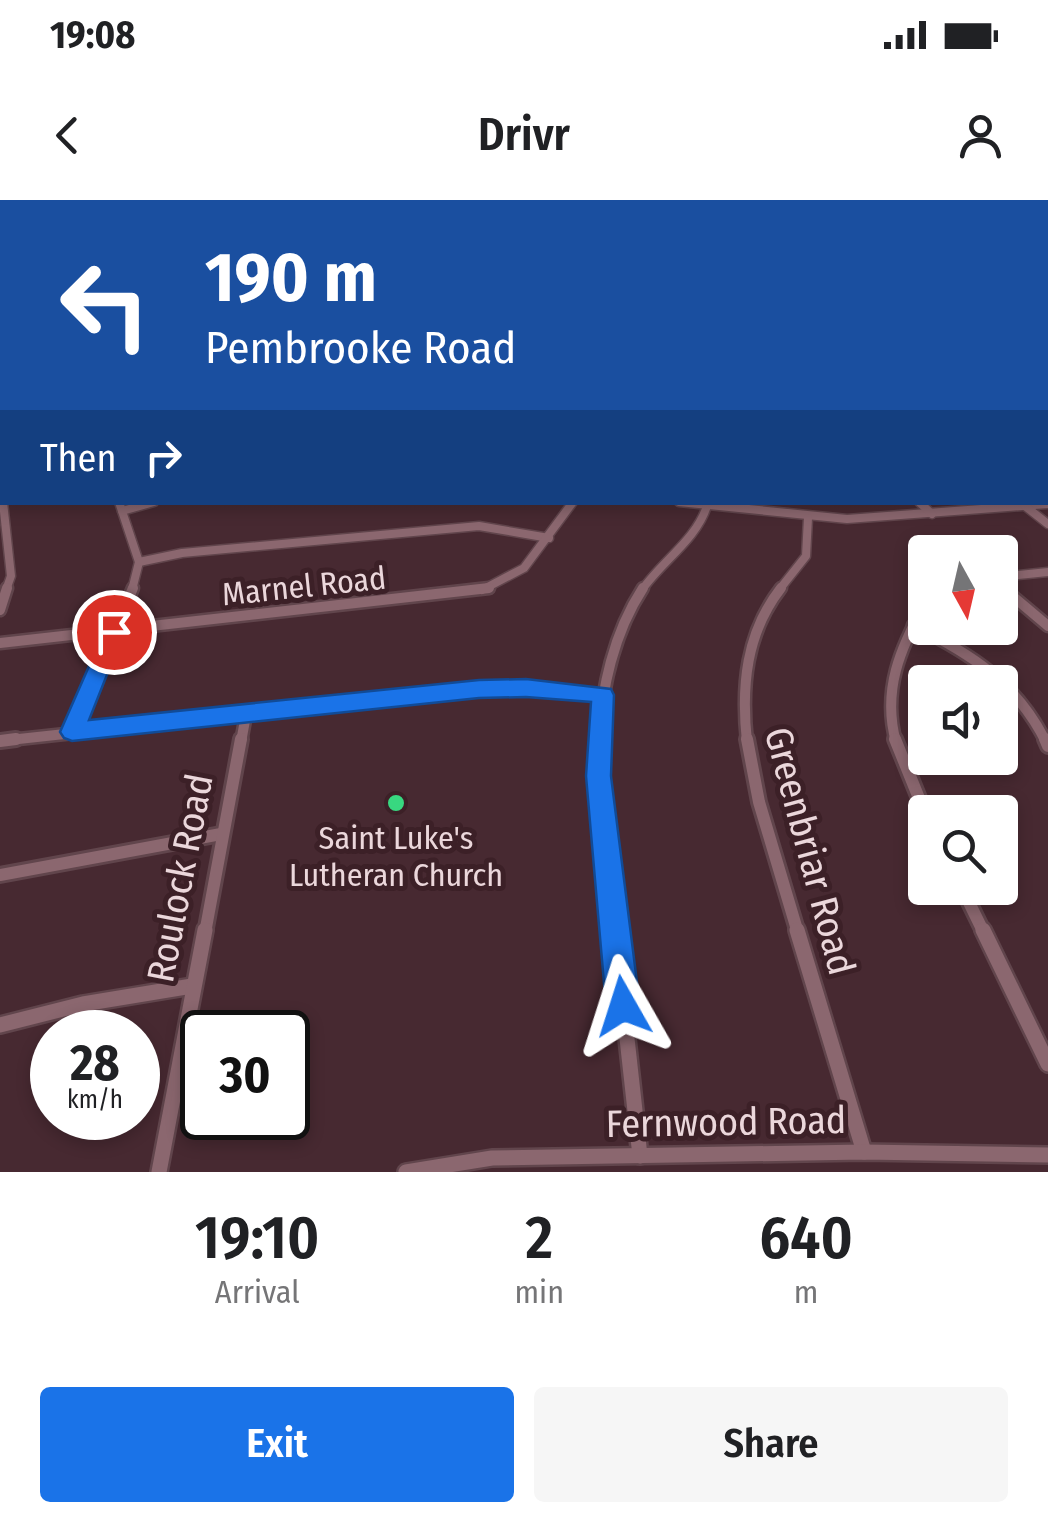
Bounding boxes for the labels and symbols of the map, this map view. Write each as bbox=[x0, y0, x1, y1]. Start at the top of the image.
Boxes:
north arrow bbox=[908, 535, 1018, 645]
street label: Marnel Road bbox=[220, 559, 388, 613]
pin bbox=[72, 590, 157, 675]
street label: Greenbriar Road bbox=[755, 722, 865, 980]
street label: Roulock Road bbox=[137, 770, 223, 986]
marker: Saint Luke's Lutheran Church bbox=[385, 792, 407, 814]
place label: Saint Luke's Lutheran Church bbox=[289, 819, 503, 894]
position arrow bbox=[571, 954, 675, 1058]
speed limit sign: 30 bbox=[180, 1010, 310, 1140]
street label: Fernwood Road bbox=[605, 1097, 847, 1147]

